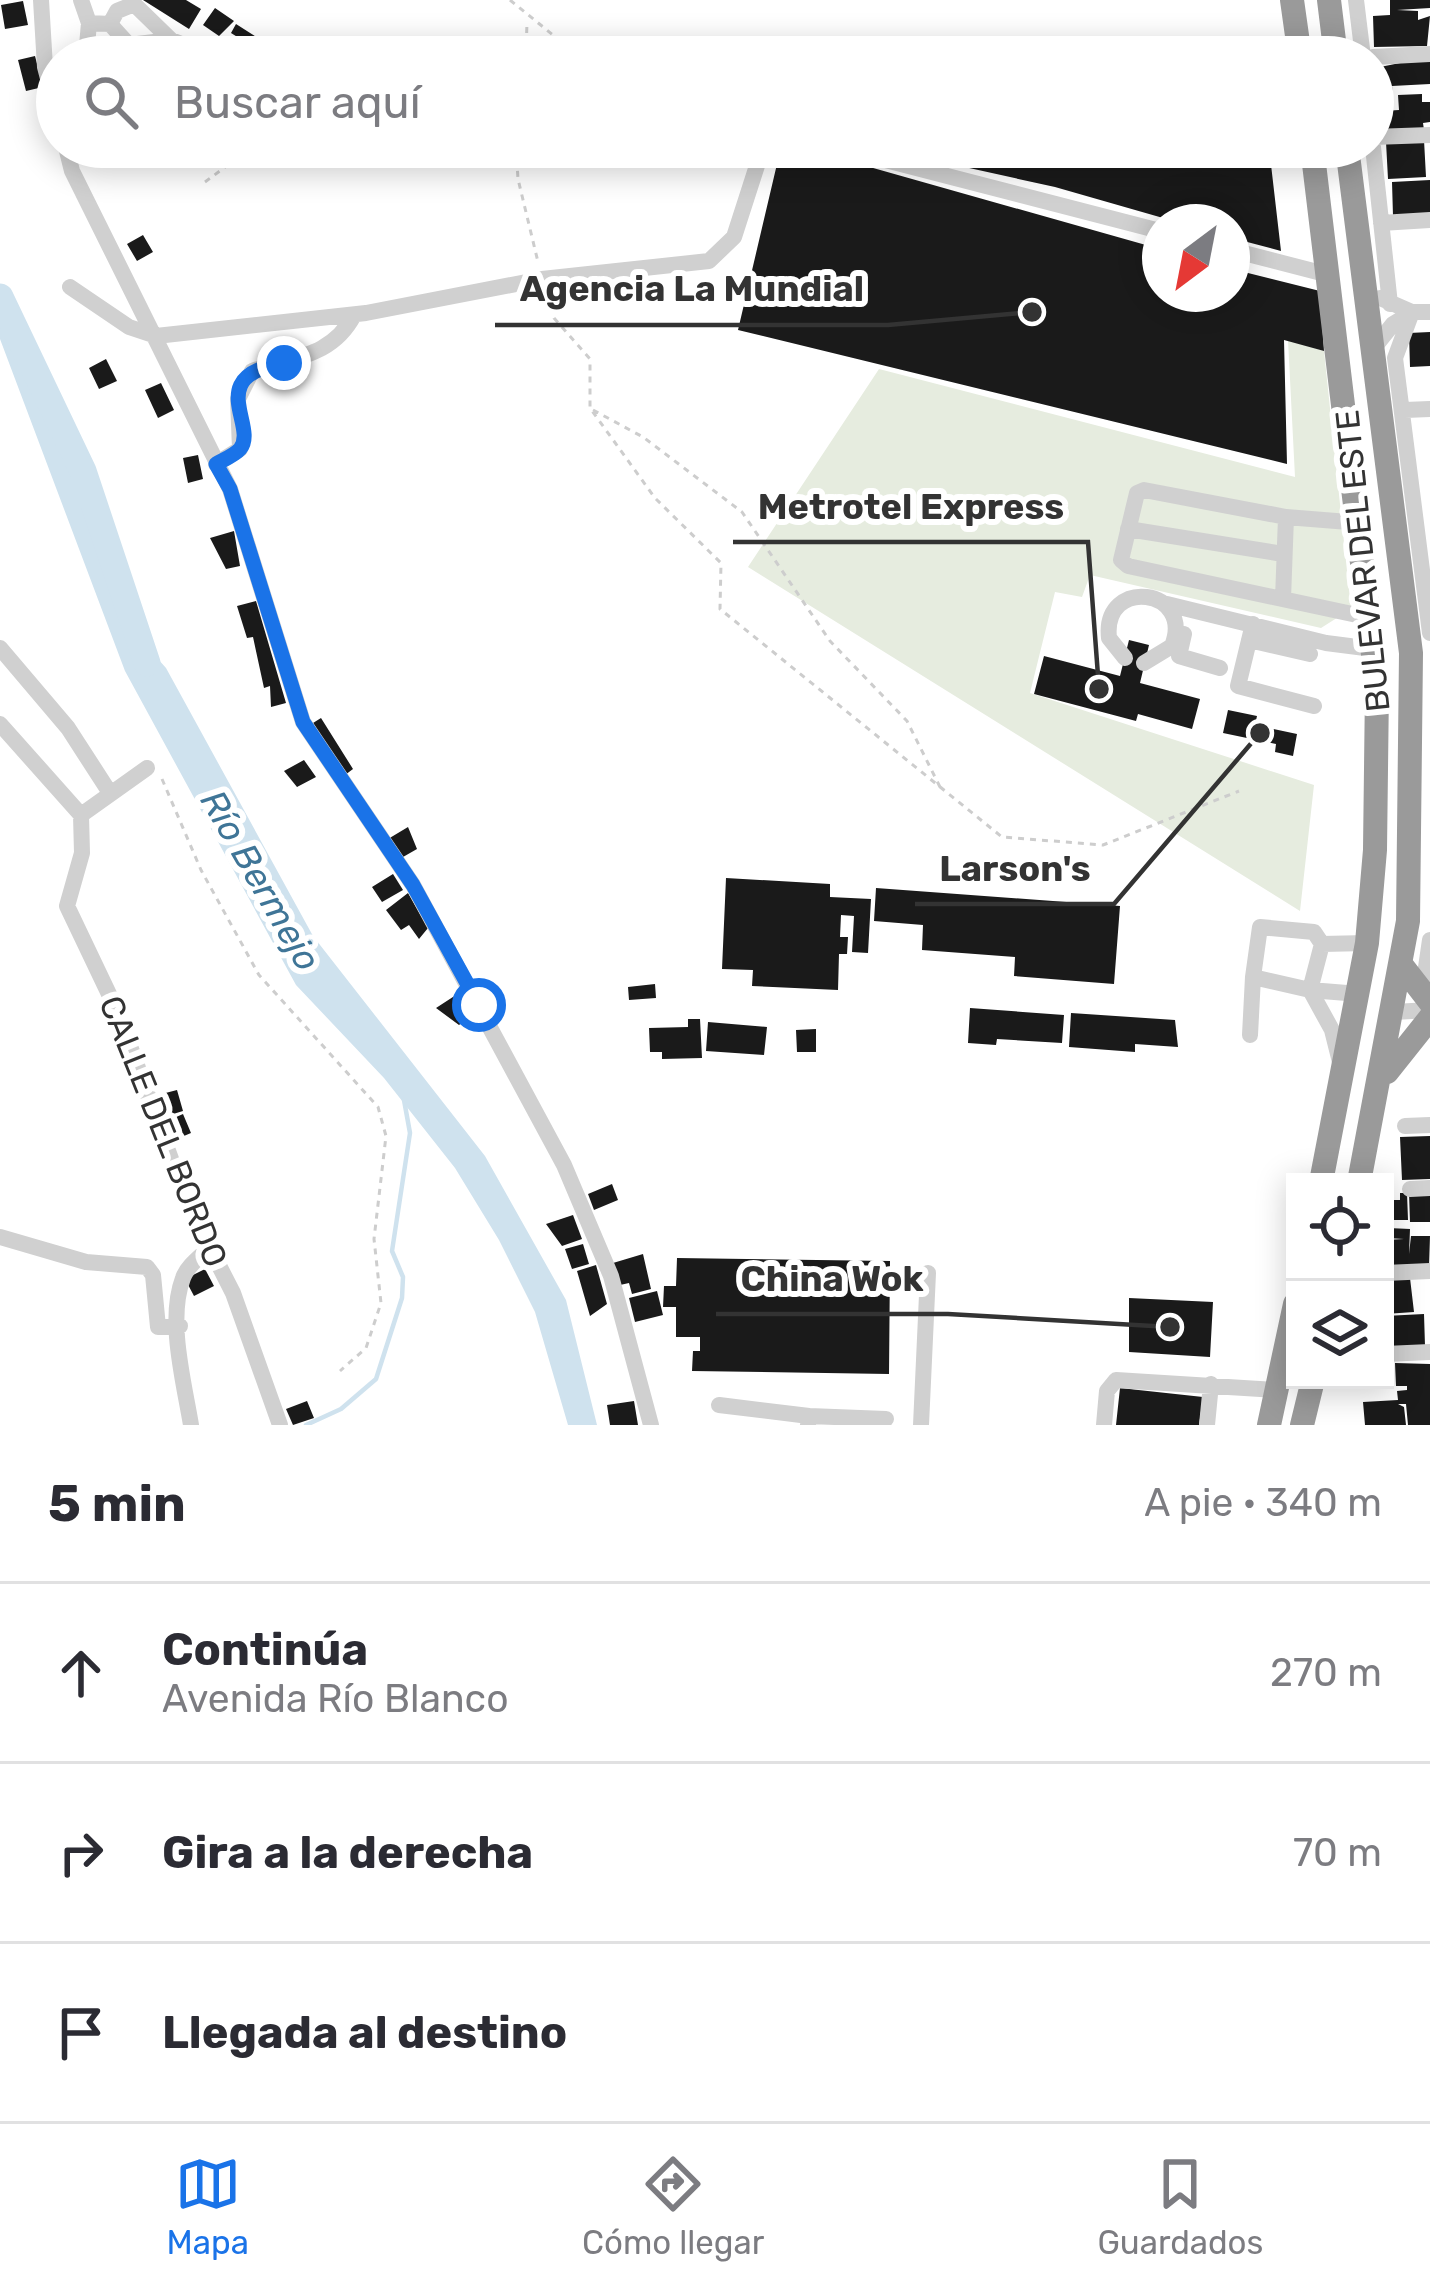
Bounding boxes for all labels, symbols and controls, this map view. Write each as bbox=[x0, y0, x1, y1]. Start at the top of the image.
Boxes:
search box bbox=[36, 36, 1394, 168]
icon: search bbox=[78, 69, 144, 135]
text: Buscar aquí bbox=[174, 76, 421, 129]
north arrow bbox=[1142, 204, 1250, 312]
callout: Agencia La Mundial bbox=[495, 253, 888, 325]
text: Agencia La Mundial bbox=[520, 267, 864, 310]
route end bbox=[257, 336, 311, 390]
street label: BULEVAR DEL ESTE bbox=[1327, 408, 1398, 714]
callout: Metrotel Express bbox=[733, 470, 1088, 542]
text: Metrotel Express bbox=[758, 485, 1064, 528]
water label: Río Bermejo bbox=[191, 782, 330, 978]
callout: Larson's bbox=[915, 832, 1114, 904]
text: Larson's bbox=[939, 847, 1091, 890]
route start bbox=[452, 978, 506, 1032]
street label: CALLE DEL BORDO bbox=[91, 990, 236, 1272]
map controls bbox=[1286, 1173, 1394, 1389]
button: locate bbox=[1286, 1173, 1394, 1281]
callout: China Wok bbox=[716, 1242, 948, 1314]
text: China Wok bbox=[740, 1257, 924, 1300]
button: layers bbox=[1286, 1281, 1394, 1389]
text: 5 min bbox=[48, 1473, 186, 1534]
text: A pie · 340 m bbox=[1144, 1480, 1382, 1526]
text: Continúa bbox=[162, 1623, 368, 1676]
icon: ahead bbox=[48, 1640, 114, 1706]
text: 270 m bbox=[1270, 1650, 1382, 1696]
text: Avenida Río Blanco bbox=[162, 1676, 509, 1722]
icon: right bbox=[48, 1820, 114, 1886]
text: Gira a la derecha bbox=[162, 1826, 533, 1879]
text: 70 m bbox=[1293, 1830, 1382, 1876]
icon: arrive bbox=[48, 2000, 114, 2066]
text: Llegada al destino bbox=[162, 2006, 567, 2059]
tab: Mapa bbox=[167, 2151, 249, 2262]
tab: Cómo llegar bbox=[582, 2151, 764, 2262]
tab: Guardados bbox=[1097, 2151, 1263, 2262]

